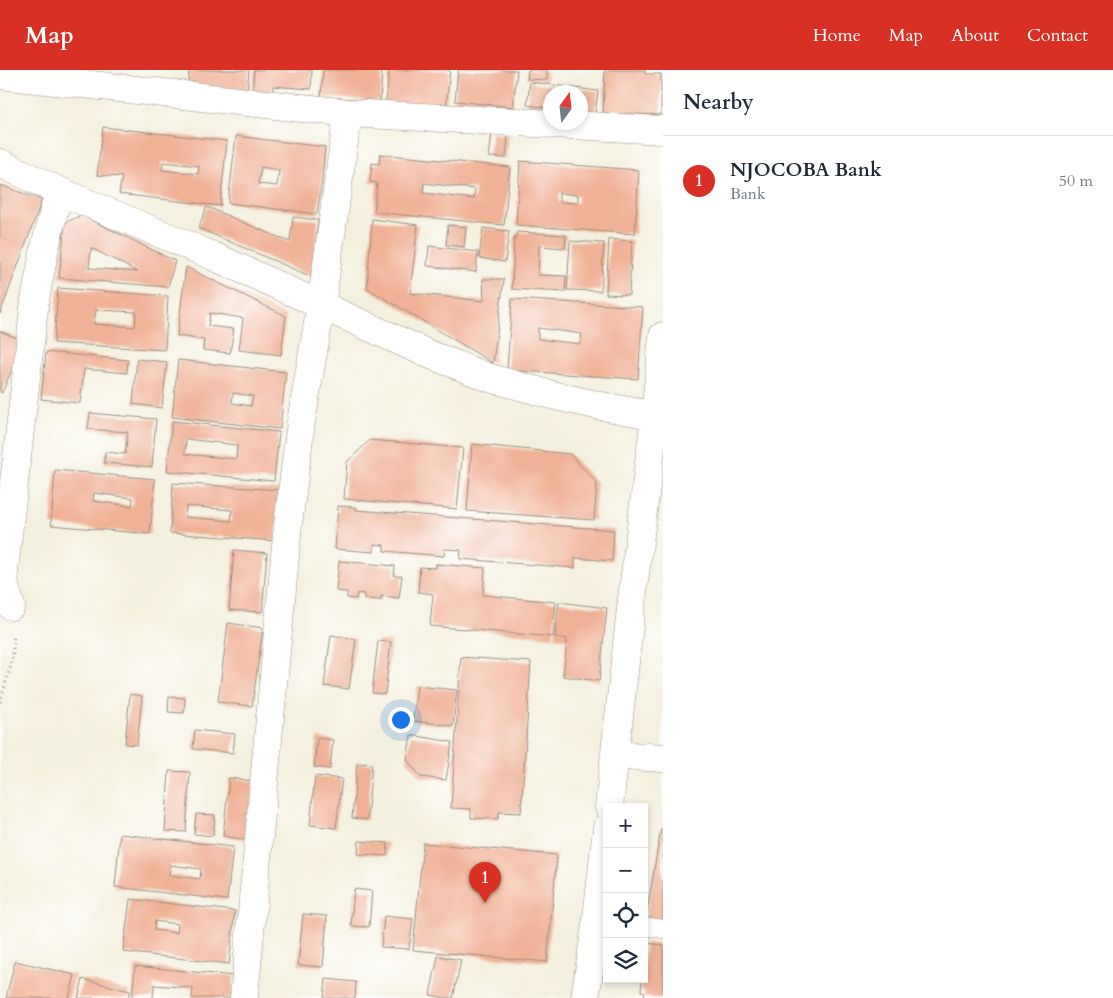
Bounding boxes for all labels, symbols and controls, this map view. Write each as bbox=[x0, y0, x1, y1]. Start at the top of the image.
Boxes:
text: Map bbox=[25, 19, 74, 52]
text: Home bbox=[813, 23, 861, 48]
text: Map bbox=[889, 23, 923, 48]
text: About bbox=[951, 23, 999, 48]
text: Contact bbox=[1027, 23, 1088, 48]
north arrow bbox=[543, 85, 588, 130]
text: Nearby bbox=[683, 88, 754, 117]
text: NJOCOBA Bank bbox=[730, 157, 882, 183]
text: 1 bbox=[695, 170, 703, 192]
text: 50 m bbox=[1059, 170, 1093, 192]
text: Bank bbox=[730, 183, 765, 205]
your location bbox=[388, 707, 414, 733]
map controls bbox=[603, 803, 648, 983]
button: + bbox=[603, 803, 648, 848]
button: − bbox=[603, 848, 648, 893]
pin: 1 bbox=[469, 862, 501, 903]
button: locate bbox=[603, 893, 648, 938]
button: layers bbox=[603, 938, 648, 983]

